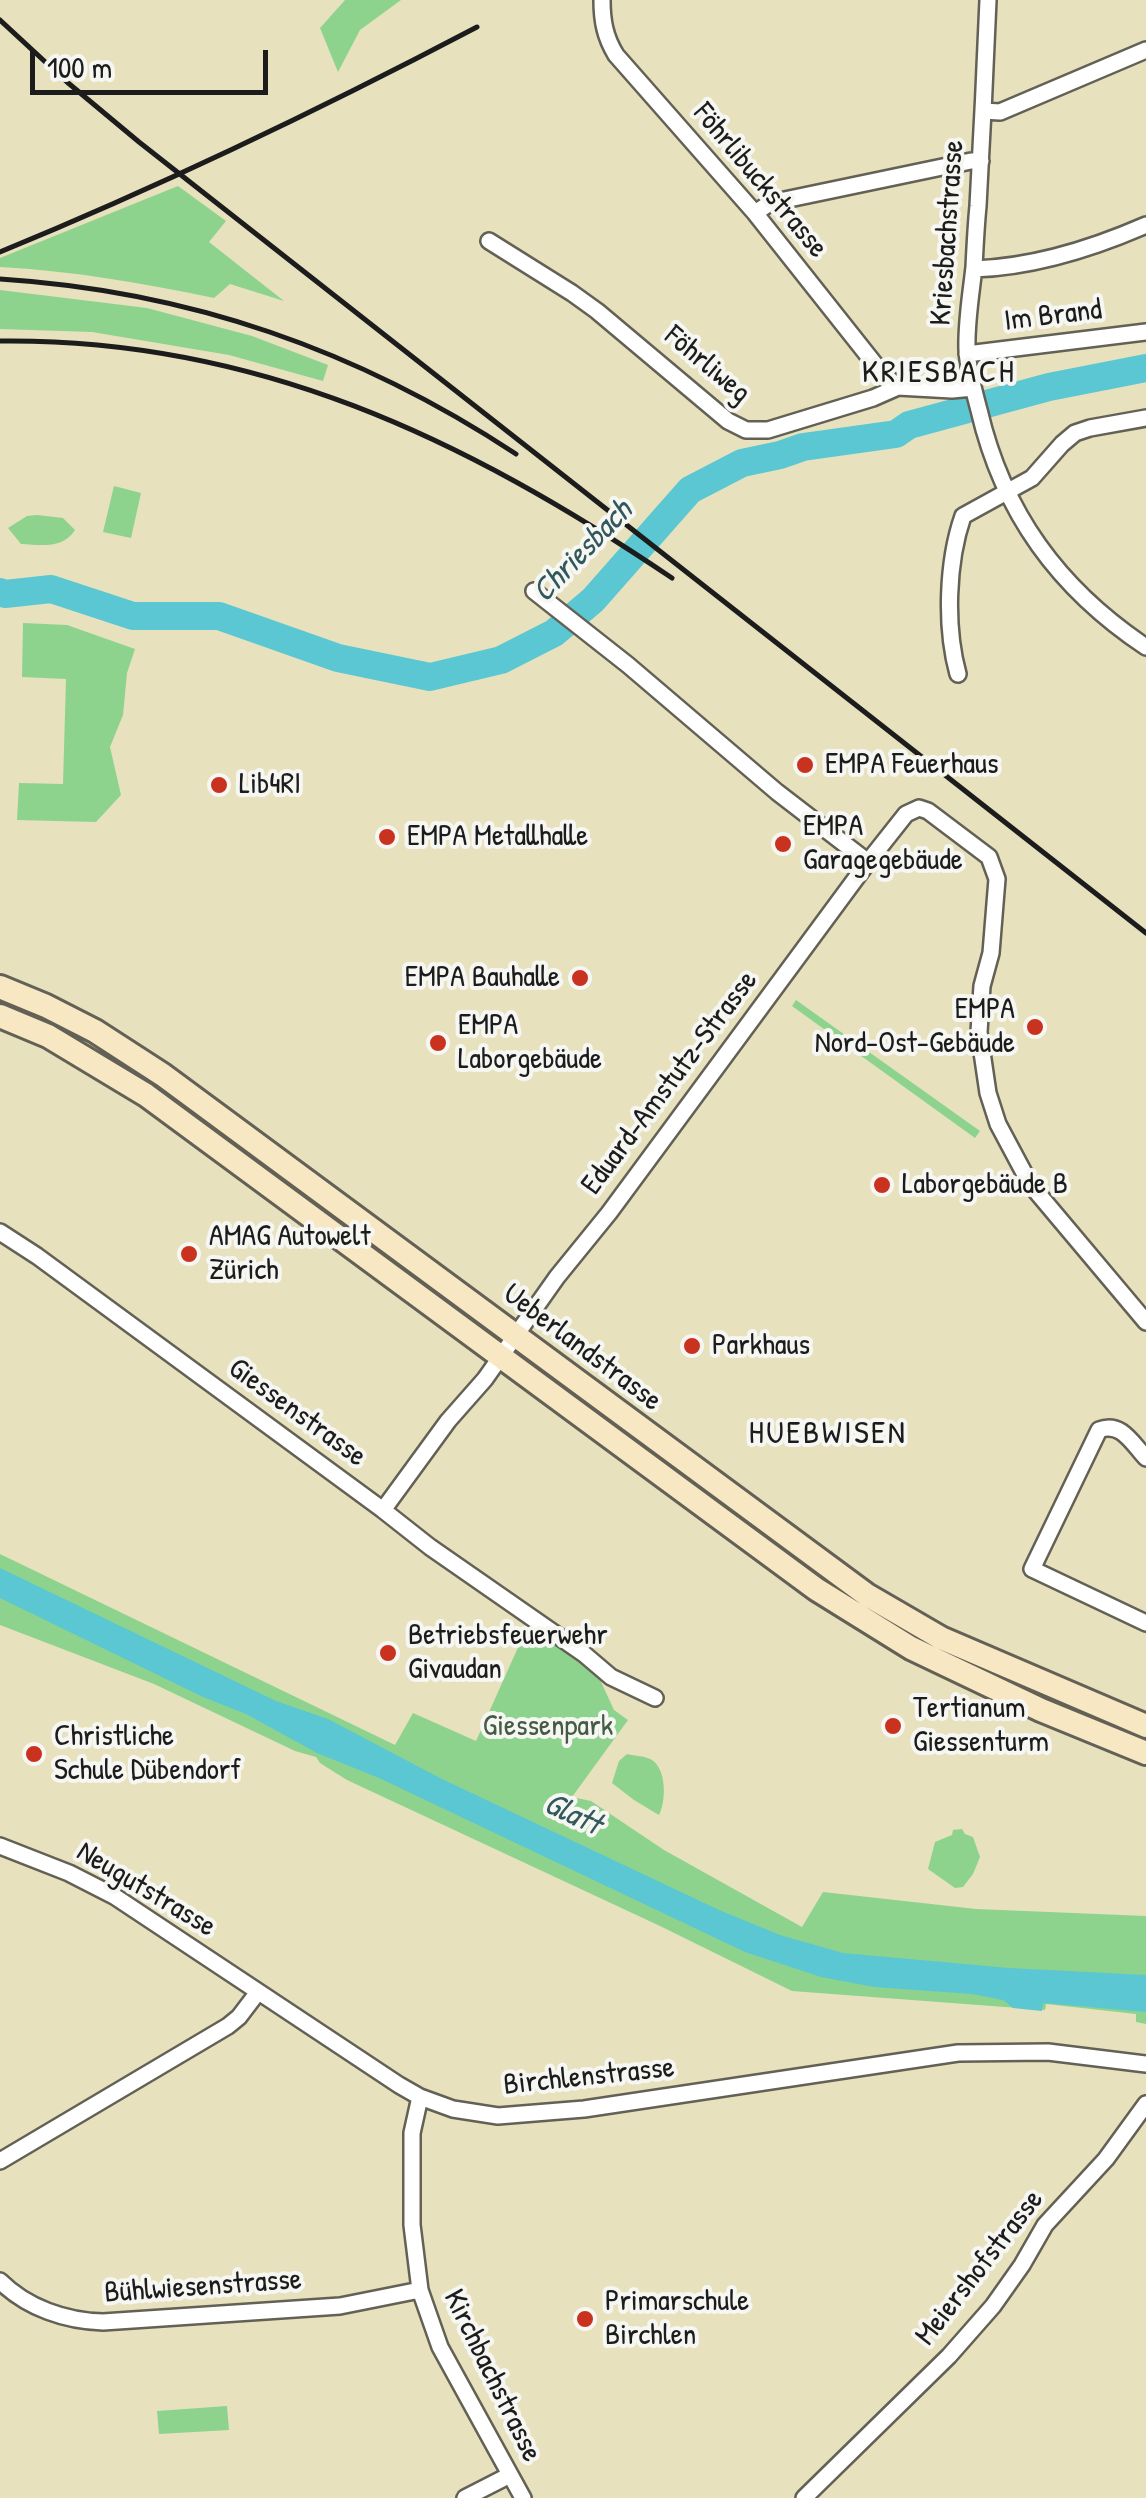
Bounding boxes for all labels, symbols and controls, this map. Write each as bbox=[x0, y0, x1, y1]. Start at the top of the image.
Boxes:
scale bar bbox=[35, 30, 272, 92]
text: 100 m bbox=[47, 47, 112, 87]
street label: Föhrlibuckstrasse bbox=[685, 96, 835, 266]
street label: Kriesbachstrasse bbox=[924, 139, 972, 327]
street label: Im Brand bbox=[1002, 292, 1104, 340]
street label: Föhrliweg bbox=[657, 319, 757, 411]
district label: KRIESBACH bbox=[862, 354, 1016, 392]
water label: Chriesbach bbox=[525, 493, 641, 611]
place label: EMPA Feuerhaus bbox=[825, 747, 999, 783]
marker: EMPA Feuerhaus bbox=[794, 754, 816, 776]
place label: Lib4RI bbox=[239, 767, 301, 803]
marker: Lib4RI bbox=[208, 774, 230, 796]
place label: EMPA Garagegebäude bbox=[803, 809, 963, 880]
place label: EMPA Metallhalle bbox=[407, 819, 588, 855]
marker: EMPA Metallhalle bbox=[376, 826, 398, 848]
marker: EMPA Garagegebäude bbox=[772, 833, 794, 855]
place label: EMPA Bauhalle bbox=[405, 960, 560, 996]
street label: Eduard-Amstutz-Strasse bbox=[574, 964, 766, 1202]
marker: EMPA Bauhalle bbox=[569, 967, 591, 989]
place label: EMPA Nord-Ost-Gebäude bbox=[815, 992, 1015, 1062]
place label: EMPA Laborgebäude bbox=[458, 1008, 602, 1078]
marker: EMPA Nord-Ost-Gebäude bbox=[1024, 1016, 1046, 1038]
marker: EMPA Laborgebäude bbox=[427, 1032, 449, 1054]
place label: Laborgebäude B bbox=[902, 1167, 1068, 1203]
marker: Laborgebäude B bbox=[871, 1174, 893, 1196]
place label: AMAG Autowelt Zürich bbox=[209, 1219, 371, 1290]
marker: AMAG Autowelt Zürich bbox=[178, 1243, 200, 1265]
street label: Ueberlandstrasse bbox=[495, 1277, 669, 1419]
place label: Parkhaus bbox=[712, 1328, 810, 1364]
marker: Parkhaus bbox=[681, 1335, 703, 1357]
street label: Giessenstrasse bbox=[221, 1351, 373, 1475]
district label: HUEBWISEN bbox=[749, 1415, 907, 1453]
place label: Betriebsfeuerwehr Givaudan bbox=[408, 1618, 608, 1688]
marker: Betriebsfeuerwehr Givaudan bbox=[377, 1642, 399, 1664]
place label: Tertianum Giessenturm bbox=[913, 1691, 1049, 1762]
park label: Giessenpark bbox=[483, 1709, 613, 1745]
marker: Tertianum Giessenturm bbox=[882, 1715, 904, 1737]
place label: Christliche Schule Dübendorf bbox=[54, 1719, 241, 1790]
marker: Christliche Schule Dübendorf bbox=[23, 1743, 45, 1765]
water label: Glatt bbox=[537, 1785, 607, 1845]
street label: Neugutstrasse bbox=[70, 1834, 222, 1946]
street label: Birchlenstrasse bbox=[502, 2050, 676, 2104]
street label: Meiershofstrasse bbox=[908, 2183, 1052, 2353]
street label: Bühlwiesenstrasse bbox=[103, 2262, 303, 2312]
street label: Kirchbachstrasse bbox=[435, 2284, 549, 2468]
place label: Primarschule Birchlen bbox=[605, 2284, 749, 2354]
marker: Primarschule Birchlen bbox=[574, 2308, 596, 2330]

